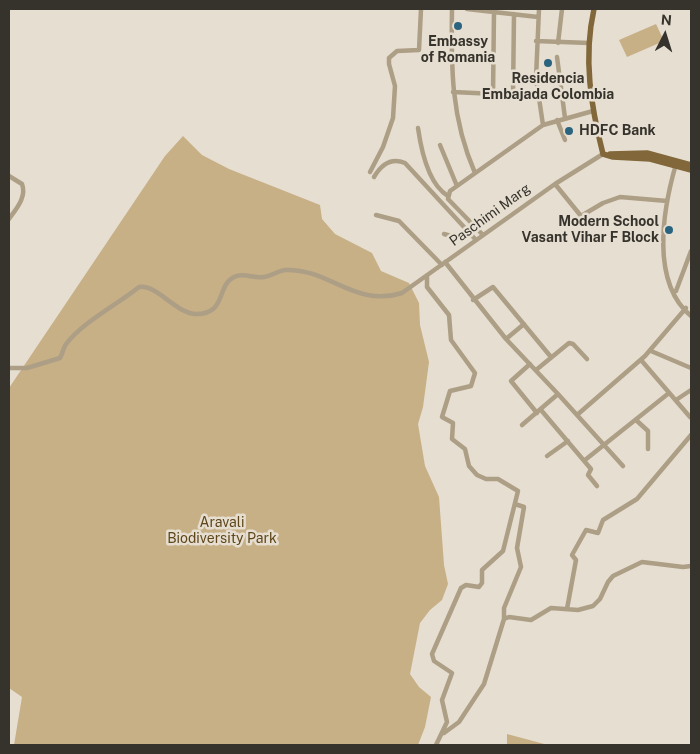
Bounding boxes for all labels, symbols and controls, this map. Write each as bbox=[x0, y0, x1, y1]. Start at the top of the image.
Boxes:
north arrow bbox=[640, 10, 690, 60]
text: N bbox=[660, 12, 672, 29]
marker: Embassy of Romania bbox=[452, 20, 464, 32]
place label: Embassy of Romania bbox=[421, 34, 495, 66]
marker: Residencia Embajada Colombia bbox=[542, 57, 554, 69]
place label: Residencia Embajada Colombia bbox=[482, 71, 614, 104]
place label: HDFC Bank bbox=[579, 123, 656, 139]
marker: HDFC Bank bbox=[563, 125, 575, 137]
street label: Paschimi Marg bbox=[446, 180, 534, 250]
place label: Modern School Vasant Vihar F Block bbox=[522, 214, 659, 246]
marker: Modern School Vasant Vihar F Block bbox=[663, 224, 675, 236]
park label: Aravali Biodiversity Park bbox=[167, 515, 277, 548]

